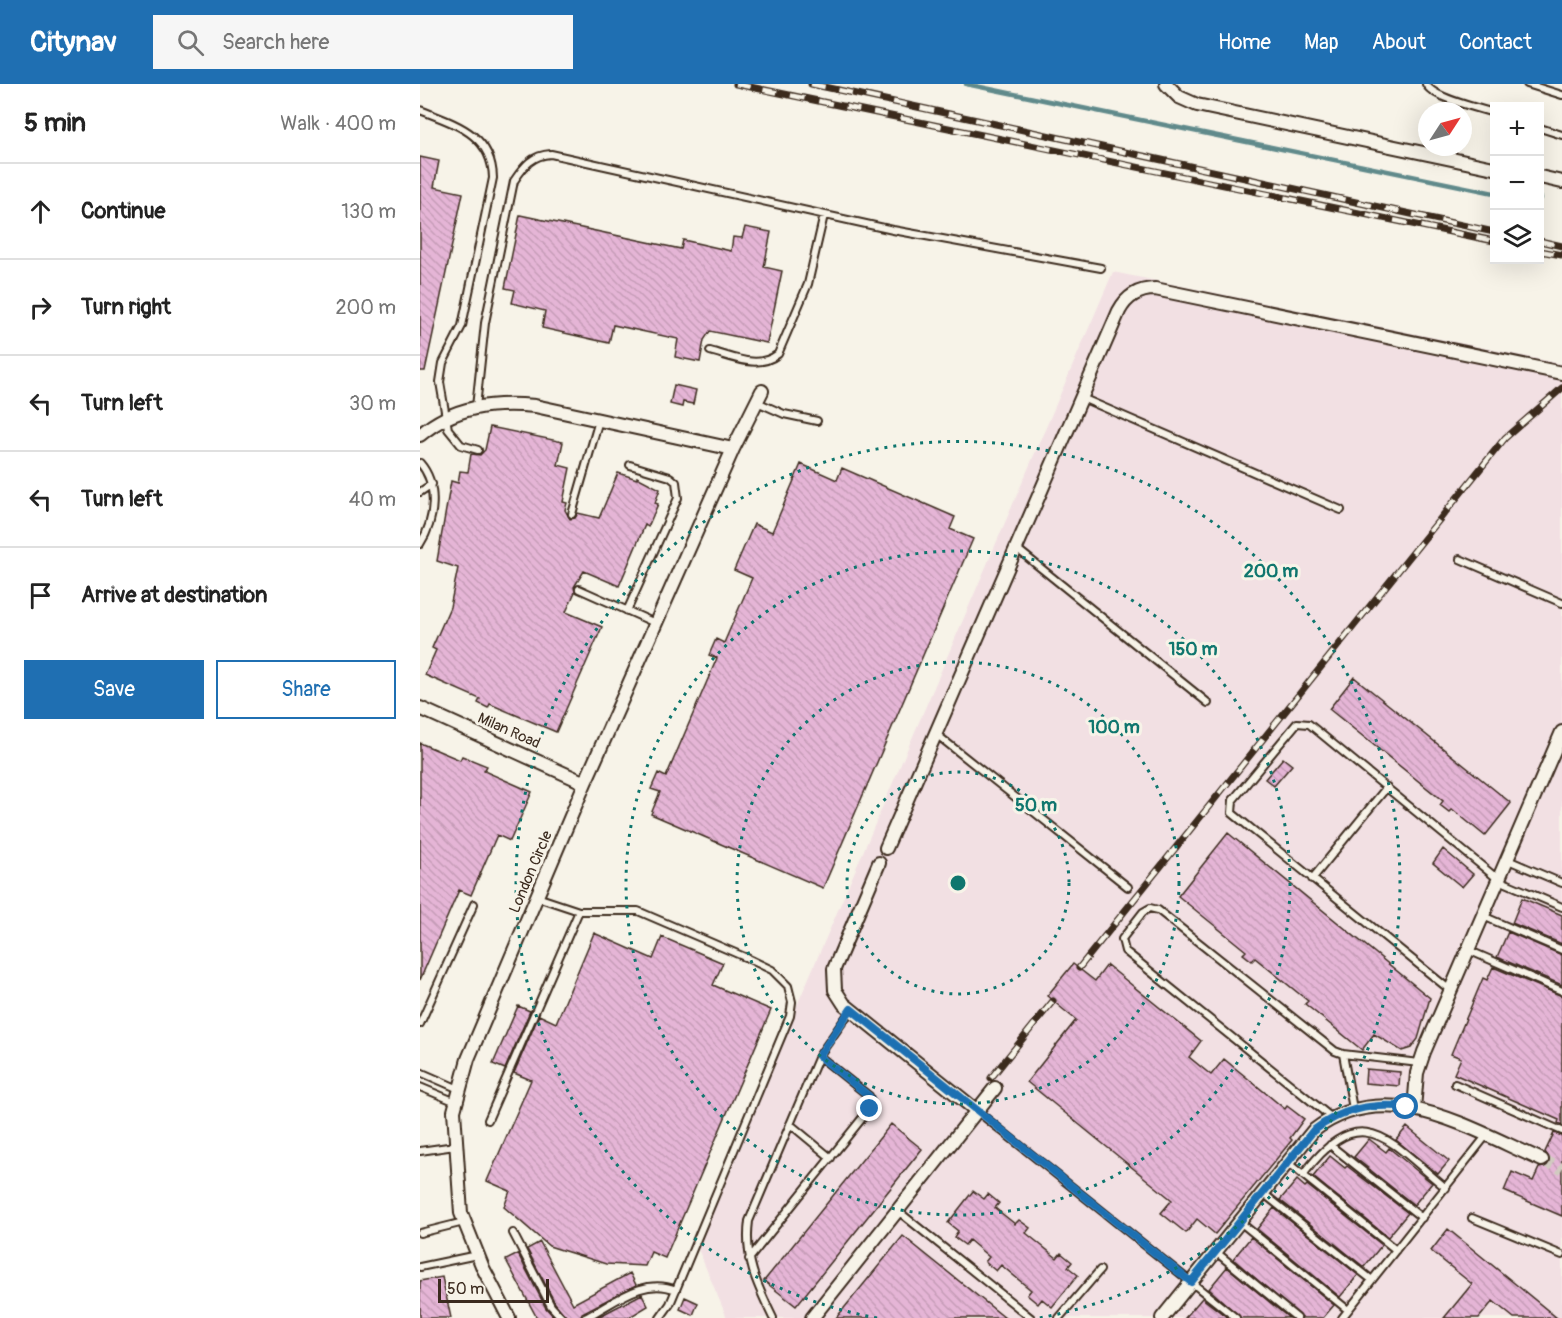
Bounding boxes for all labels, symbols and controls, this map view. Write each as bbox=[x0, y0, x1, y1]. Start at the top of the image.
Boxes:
search box bbox=[153, 15, 573, 69]
text: Citynav bbox=[30, 25, 117, 60]
icon: search bbox=[174, 26, 207, 59]
text: Search here bbox=[222, 28, 329, 56]
text: Home bbox=[1218, 29, 1271, 56]
text: Map bbox=[1304, 29, 1339, 56]
text: About bbox=[1372, 29, 1426, 56]
text: Contact bbox=[1459, 29, 1532, 56]
north arrow bbox=[1418, 102, 1472, 156]
map controls bbox=[1490, 102, 1544, 264]
button: + bbox=[1490, 102, 1544, 156]
text: 5 min bbox=[24, 107, 86, 139]
text: Walk · 400 m bbox=[280, 111, 396, 136]
button: − bbox=[1490, 156, 1544, 210]
icon: ahead bbox=[24, 195, 57, 228]
text: Continue bbox=[81, 197, 165, 225]
text: 130 m bbox=[341, 199, 396, 224]
button: layers bbox=[1490, 210, 1544, 264]
icon: right bbox=[24, 291, 57, 324]
text: Turn right bbox=[81, 293, 171, 321]
text: 200 m bbox=[335, 295, 396, 320]
icon: left bbox=[24, 387, 57, 420]
text: Turn left bbox=[81, 389, 163, 417]
text: 30 m bbox=[349, 391, 396, 416]
icon: left bbox=[24, 483, 57, 516]
text: Turn left bbox=[81, 485, 163, 513]
text: 40 m bbox=[349, 487, 396, 512]
text: 200 m bbox=[1244, 560, 1298, 583]
icon: arrive bbox=[24, 579, 57, 612]
text: Arrive at destination bbox=[81, 581, 267, 609]
text: 150 m bbox=[1169, 638, 1218, 661]
button: Save bbox=[24, 660, 204, 719]
button: Share bbox=[216, 660, 396, 719]
street label: Milan Road bbox=[475, 709, 543, 753]
text: 100 m bbox=[1088, 716, 1140, 739]
text: 50 m bbox=[1015, 794, 1057, 817]
street label: London Circle bbox=[505, 827, 557, 916]
centre of rings bbox=[948, 873, 968, 893]
route start bbox=[1392, 1093, 1418, 1119]
route end bbox=[856, 1095, 882, 1121]
scale bar bbox=[438, 1276, 549, 1304]
text: 50 m bbox=[447, 1279, 484, 1299]

